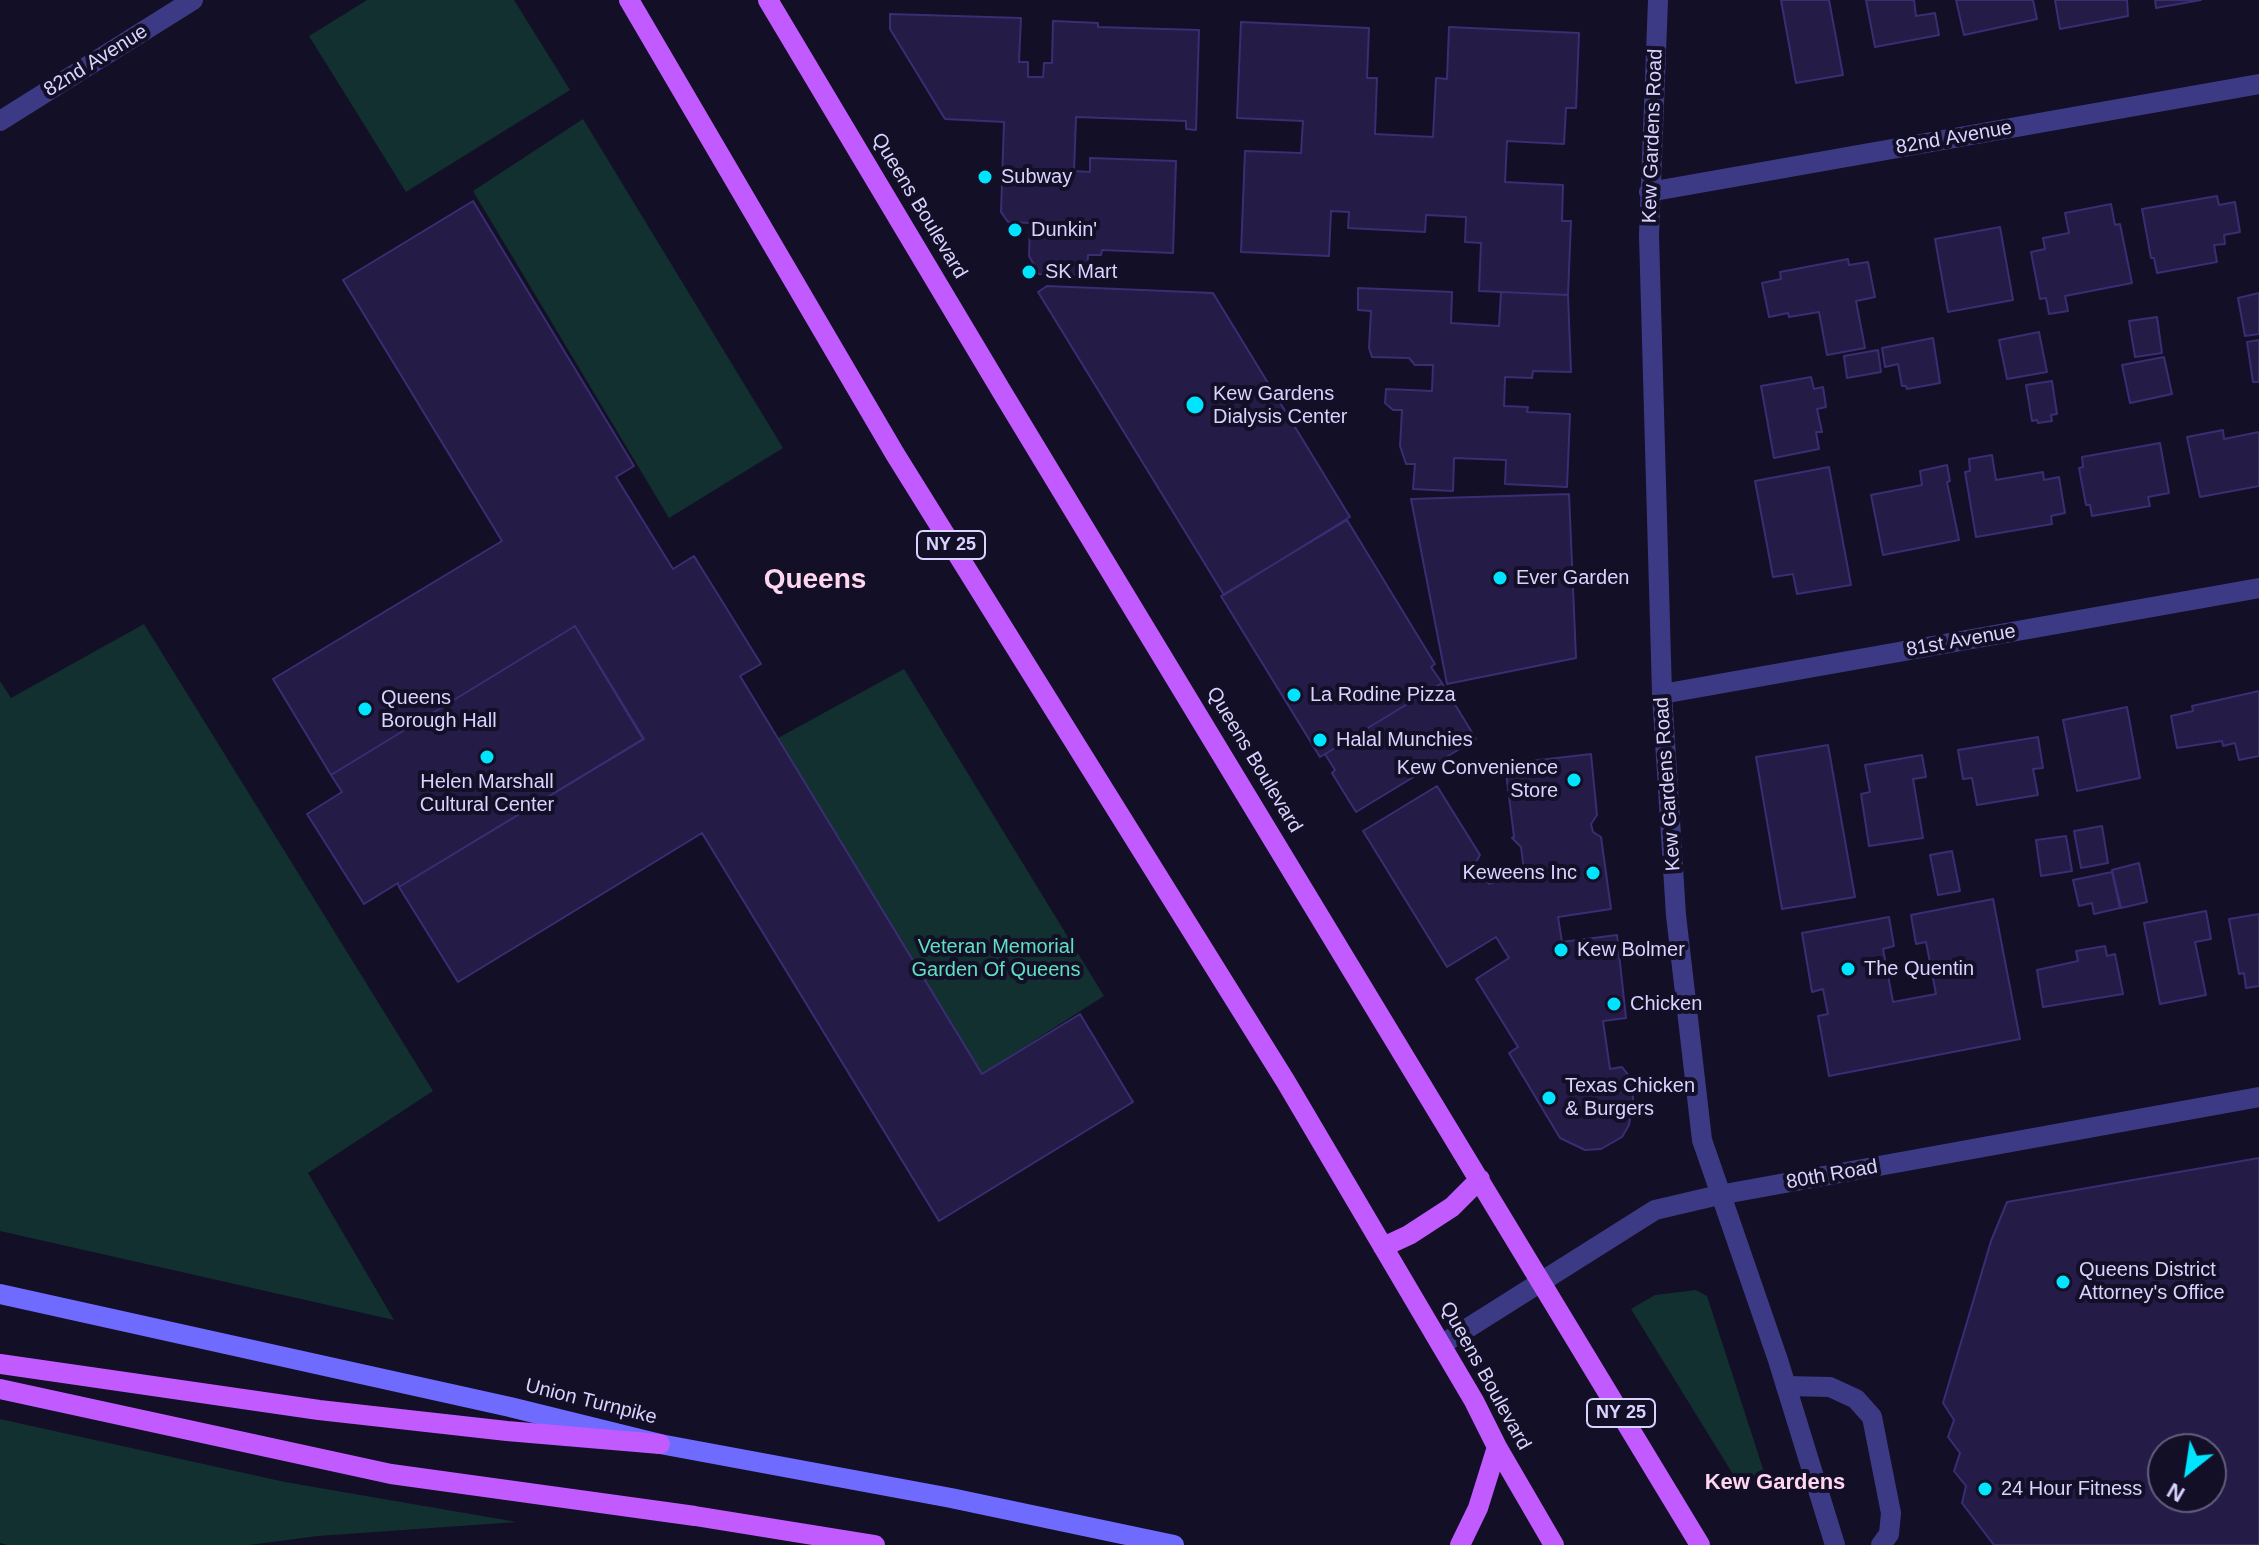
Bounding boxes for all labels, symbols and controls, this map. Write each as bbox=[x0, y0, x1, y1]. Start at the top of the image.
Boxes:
street label: 82nd Avenue bbox=[40, 20, 152, 102]
street label: Kew Gardens Road bbox=[1638, 48, 1668, 224]
street label: 82nd Avenue bbox=[1894, 116, 2014, 160]
street label: Queens Boulevard bbox=[866, 129, 972, 283]
place label: Subway bbox=[1001, 165, 1072, 189]
marker: Subway bbox=[976, 168, 994, 186]
place label: Dunkin' bbox=[1031, 218, 1097, 242]
marker: Dunkin' bbox=[1006, 221, 1024, 239]
place label: SK Mart bbox=[1045, 260, 1117, 284]
marker: SK Mart bbox=[1020, 263, 1038, 281]
place label: Kew Gardens Dialysis Center bbox=[1213, 382, 1347, 429]
marker: Kew Gardens Dialysis Center bbox=[1184, 394, 1206, 416]
road number: NY 25 bbox=[917, 531, 985, 559]
district label: Queens bbox=[764, 563, 866, 597]
place label: Ever Garden bbox=[1516, 566, 1629, 590]
marker: Ever Garden bbox=[1491, 569, 1509, 587]
street label: 81st Avenue bbox=[1904, 620, 2018, 662]
street label: Queens Boulevard bbox=[1201, 683, 1307, 837]
place label: La Rodine Pizza bbox=[1310, 683, 1456, 707]
place label: Queens Borough Hall bbox=[381, 686, 497, 733]
marker: La Rodine Pizza bbox=[1285, 686, 1303, 704]
street label: Kew Gardens Road bbox=[1650, 696, 1686, 872]
marker: Queens Borough Hall bbox=[356, 700, 374, 718]
place label: Halal Munchies bbox=[1336, 728, 1473, 752]
marker: Halal Munchies bbox=[1311, 731, 1329, 749]
marker: Helen Marshall Cultural Center bbox=[478, 748, 496, 766]
place label: Kew Convenience Store bbox=[1397, 756, 1558, 803]
place label: Helen Marshall Cultural Center bbox=[420, 770, 554, 817]
marker: Kew Convenience Store bbox=[1565, 771, 1583, 789]
place label: Keweens Inc bbox=[1462, 861, 1577, 885]
marker: Keweens Inc bbox=[1584, 864, 1602, 882]
park label: Veteran Memorial Garden Of Queens bbox=[912, 935, 1080, 982]
place label: Kew Bolmer bbox=[1577, 938, 1685, 962]
marker: Kew Bolmer bbox=[1552, 941, 1570, 959]
place label: The Quentin bbox=[1864, 957, 1974, 981]
marker: The Quentin bbox=[1839, 960, 1857, 978]
place label: Chicken bbox=[1630, 992, 1702, 1016]
marker: Chicken bbox=[1605, 995, 1623, 1013]
place label: Texas Chicken & Burgers bbox=[1565, 1074, 1695, 1121]
marker: Texas Chicken & Burgers bbox=[1540, 1089, 1558, 1107]
street label: 80th Road bbox=[1784, 1155, 1880, 1195]
place label: Queens District Attorney's Office bbox=[2079, 1258, 2225, 1305]
marker: Queens District Attorney's Office bbox=[2054, 1273, 2072, 1291]
street label: Queens Boulevard bbox=[1434, 1298, 1536, 1454]
street label: Union Turnpike bbox=[523, 1374, 659, 1430]
road number: NY 25 bbox=[1587, 1399, 1655, 1427]
north arrow bbox=[2147, 1433, 2227, 1513]
district label: Kew Gardens bbox=[1705, 1470, 1845, 1496]
place label: 24 Hour Fitness bbox=[2001, 1477, 2142, 1501]
text: N bbox=[2163, 1478, 2189, 1507]
marker: 24 Hour Fitness bbox=[1976, 1480, 1994, 1498]

